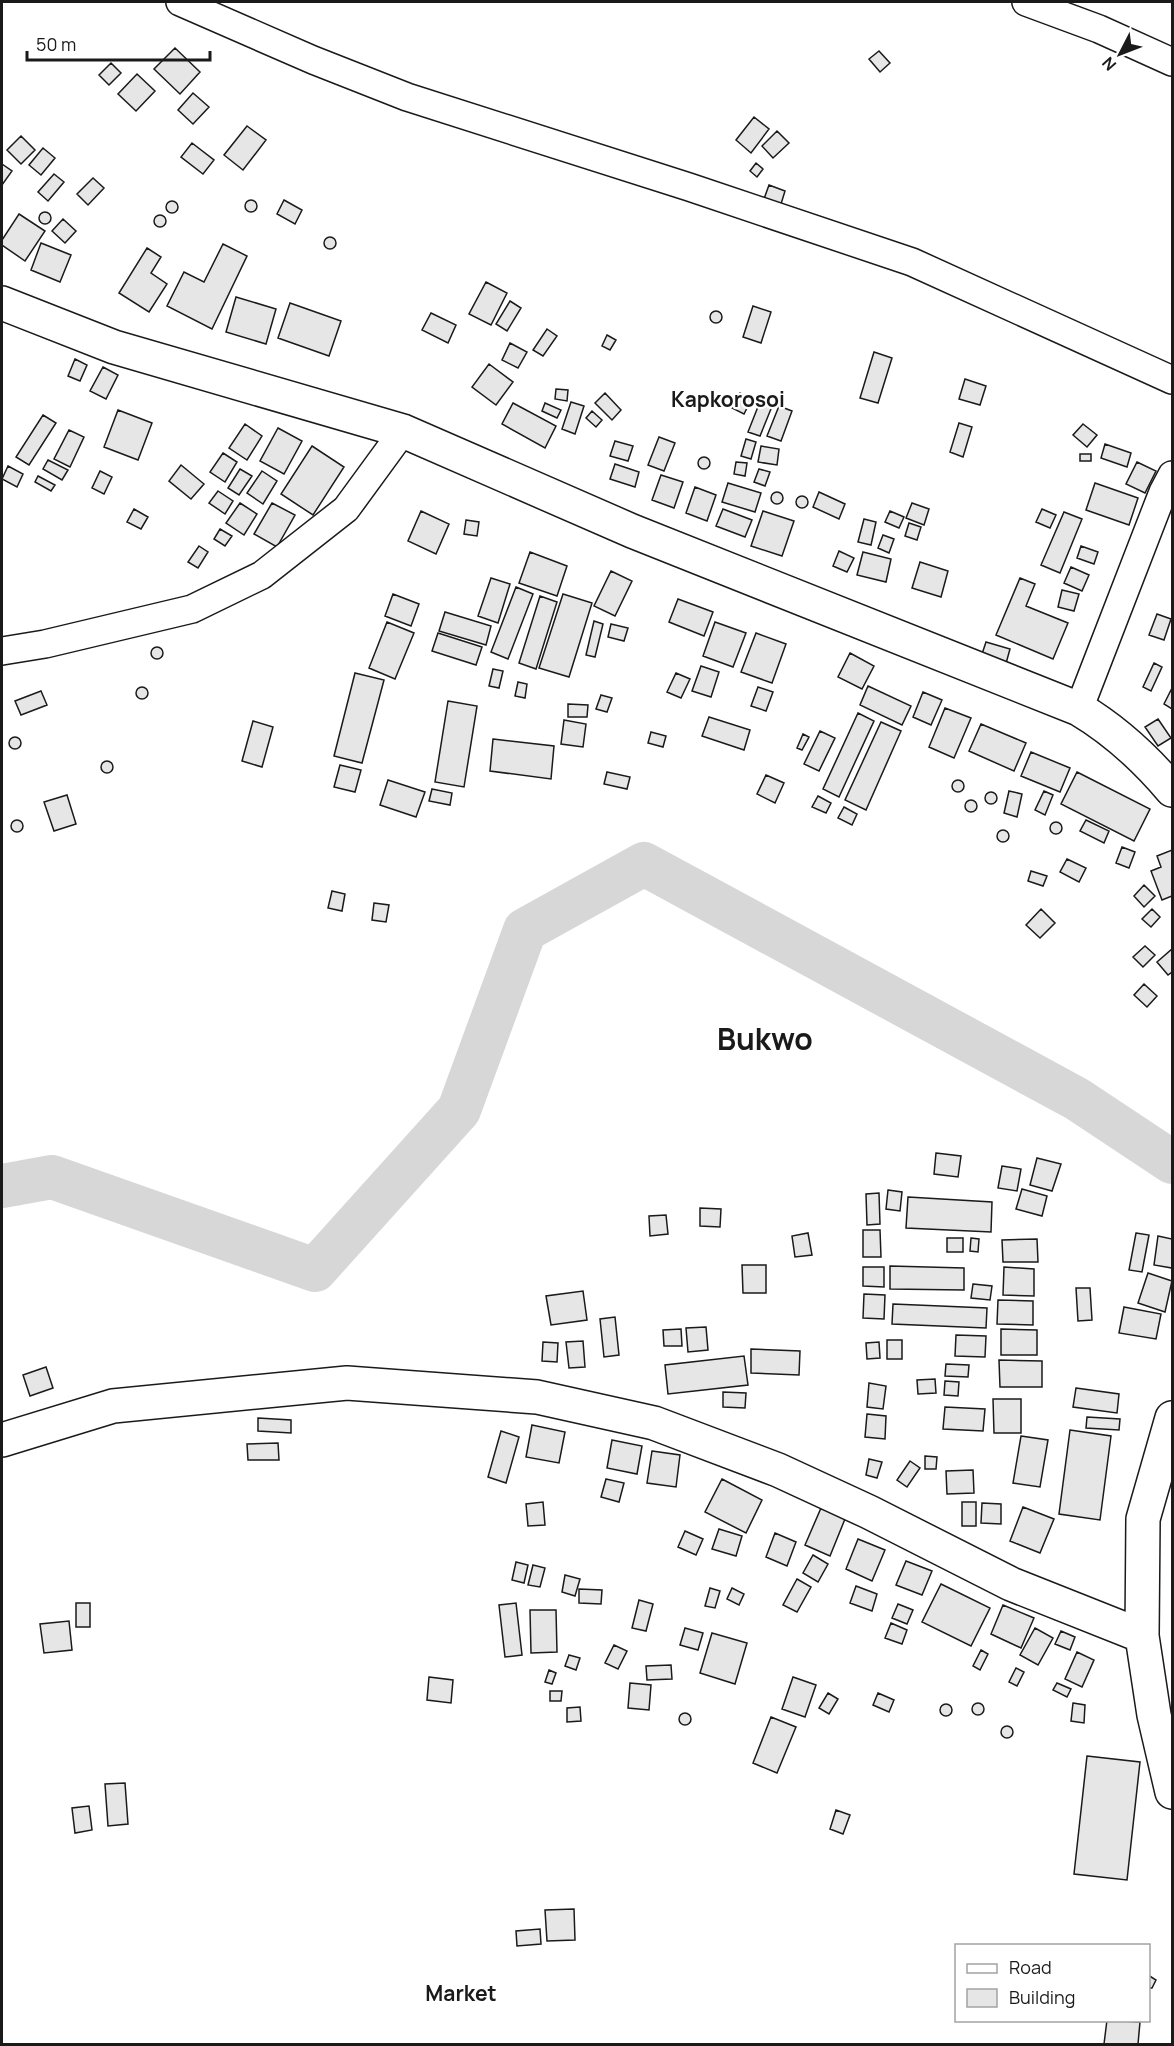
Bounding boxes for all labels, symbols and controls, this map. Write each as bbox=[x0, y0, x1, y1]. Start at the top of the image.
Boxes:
scale bar bbox=[27, 24, 210, 62]
north arrow bbox=[1090, 24, 1150, 84]
text: 50 m bbox=[36, 32, 76, 56]
text: N bbox=[1097, 52, 1121, 76]
district label: Kapkorosoi bbox=[671, 385, 785, 413]
district label: Bukwo bbox=[717, 1018, 813, 1059]
legend bbox=[955, 1944, 1150, 2022]
text: Road bbox=[1009, 1955, 1052, 1979]
district label: Market bbox=[425, 1979, 497, 2007]
text: Building bbox=[1009, 1985, 1075, 2009]

